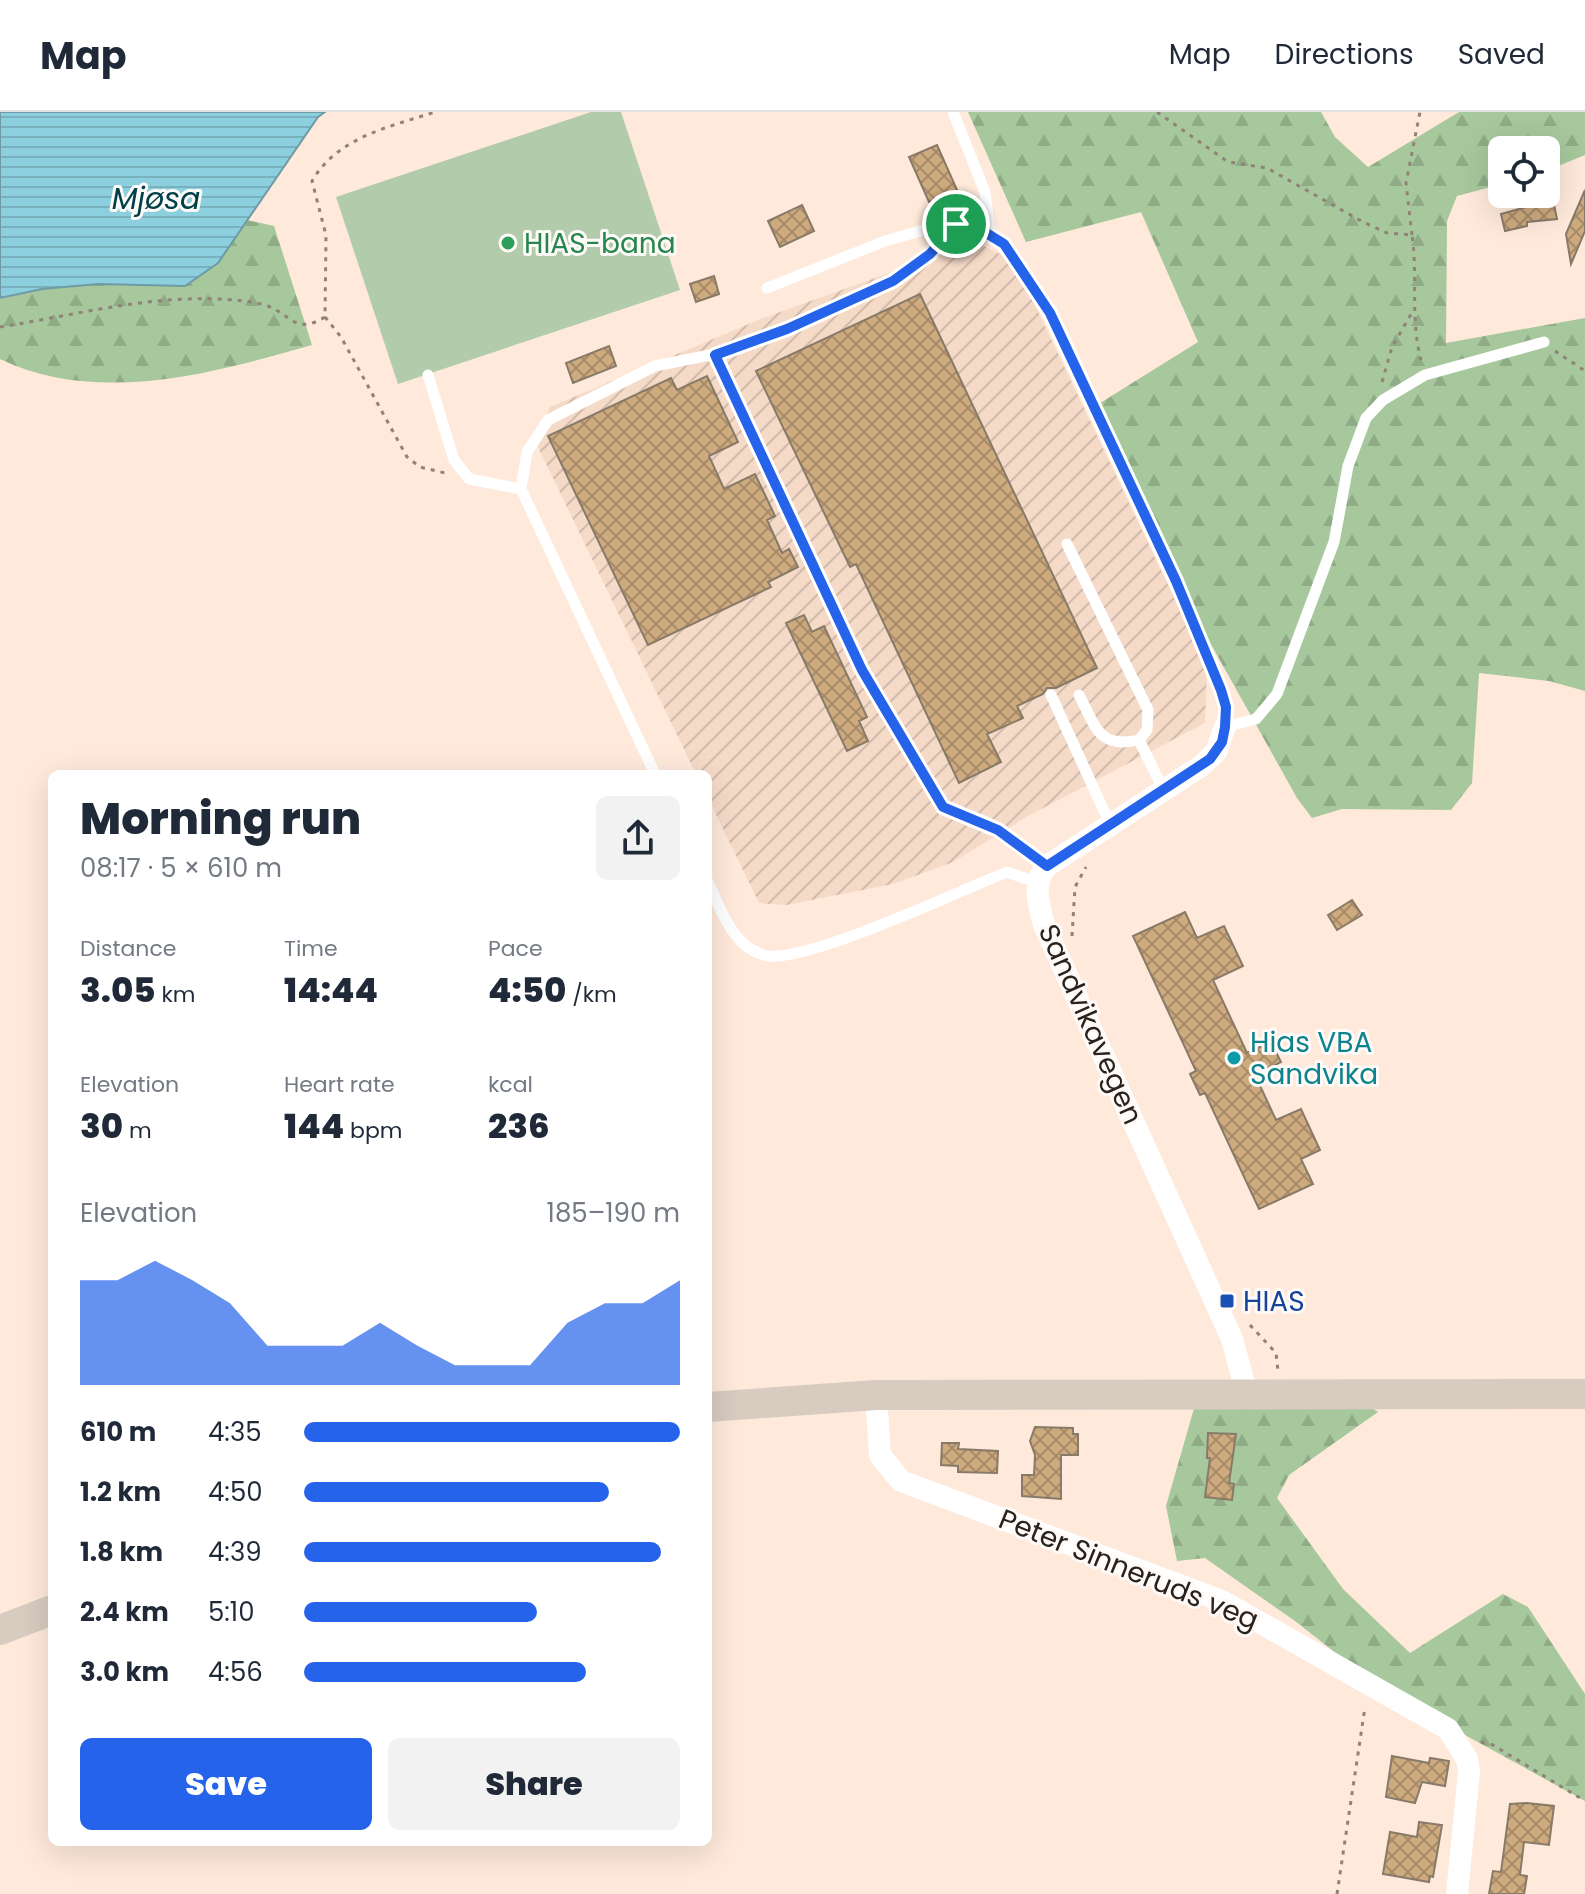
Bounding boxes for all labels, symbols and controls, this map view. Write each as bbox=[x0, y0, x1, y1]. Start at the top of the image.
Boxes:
text: Map bbox=[40, 29, 127, 82]
text: Map bbox=[1169, 35, 1231, 74]
text: Directions bbox=[1275, 35, 1414, 74]
text: Saved bbox=[1458, 35, 1545, 74]
map controls bbox=[1488, 136, 1560, 208]
button: locate bbox=[1488, 136, 1560, 208]
water label: Mjøsa bbox=[112, 177, 200, 220]
pin bbox=[922, 190, 990, 258]
icon: arrive bbox=[934, 202, 978, 246]
place label: HIAS-bana bbox=[524, 224, 676, 263]
marker: HIAS-bana bbox=[499, 234, 517, 252]
text: Morning run bbox=[80, 788, 361, 849]
button: share bbox=[596, 796, 680, 880]
text: 08:17 · 5 × 610 m bbox=[80, 850, 282, 886]
street label: Sandvikavegen bbox=[1029, 918, 1152, 1131]
text: Distance bbox=[80, 933, 176, 964]
text: Time bbox=[284, 933, 338, 964]
text: Pace bbox=[488, 933, 543, 964]
text: 3.05 bbox=[80, 966, 156, 1014]
text: 14:44 bbox=[284, 966, 378, 1014]
text: 4:50 bbox=[488, 966, 566, 1014]
text: km bbox=[156, 979, 195, 1010]
text: /km bbox=[566, 979, 617, 1010]
place label: Hias VBA Sandvika bbox=[1250, 1023, 1378, 1094]
marker: Hias VBA Sandvika bbox=[1225, 1049, 1243, 1067]
text: Elevation bbox=[80, 1069, 179, 1100]
text: Heart rate bbox=[284, 1069, 395, 1100]
text: kcal bbox=[488, 1069, 533, 1100]
text: 30 bbox=[80, 1102, 123, 1150]
text: 144 bbox=[284, 1102, 344, 1150]
text: 236 bbox=[488, 1102, 550, 1150]
text: m bbox=[123, 1115, 152, 1146]
text: bpm bbox=[344, 1115, 402, 1146]
text: Elevation bbox=[80, 1195, 197, 1231]
text: 185–190 m bbox=[547, 1195, 680, 1231]
place label: HIAS bbox=[1243, 1282, 1305, 1321]
marker: HIAS bbox=[1218, 1292, 1236, 1310]
text: 610 m bbox=[80, 1414, 156, 1450]
text: 4:35 bbox=[208, 1414, 262, 1450]
text: 1.2 km bbox=[80, 1474, 161, 1510]
text: 4:50 bbox=[208, 1474, 263, 1510]
street label: Peter Sinneruds veg bbox=[993, 1500, 1265, 1639]
text: 1.8 km bbox=[80, 1534, 163, 1570]
text: 4:39 bbox=[208, 1534, 262, 1570]
text: 2.4 km bbox=[80, 1594, 169, 1630]
text: 5:10 bbox=[208, 1594, 255, 1630]
text: 3.0 km bbox=[80, 1654, 169, 1690]
text: 4:56 bbox=[208, 1654, 263, 1690]
button: Save bbox=[80, 1738, 372, 1830]
button: Share bbox=[388, 1738, 680, 1830]

